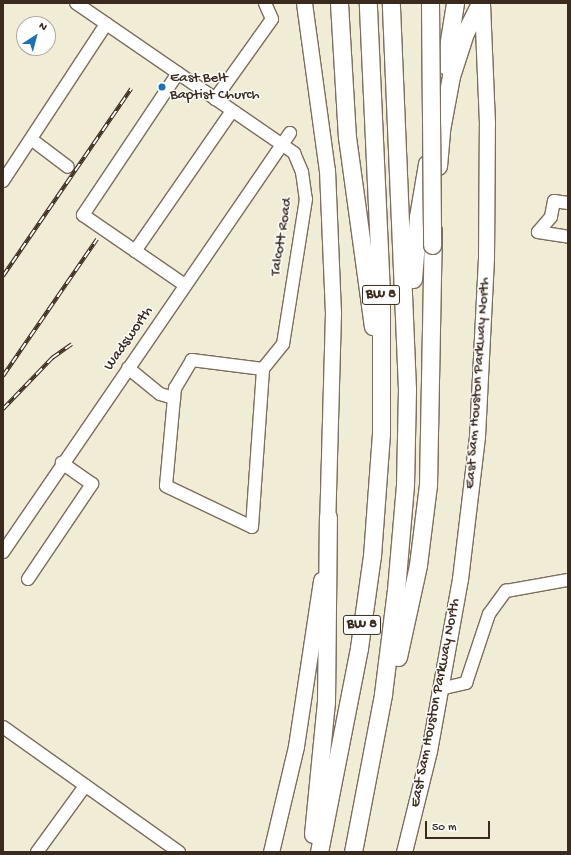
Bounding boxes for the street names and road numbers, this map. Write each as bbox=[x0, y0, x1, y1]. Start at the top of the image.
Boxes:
street label: Talcott Road bbox=[267, 197, 297, 277]
street label: East Sam Houston Parkway North bbox=[462, 276, 494, 490]
road number: BW 8 bbox=[361, 283, 401, 307]
street label: Wadsworth bbox=[100, 303, 158, 375]
street label: East Sam Houston Parkway North bbox=[407, 597, 465, 809]
road number: BW 8 bbox=[342, 613, 382, 637]

